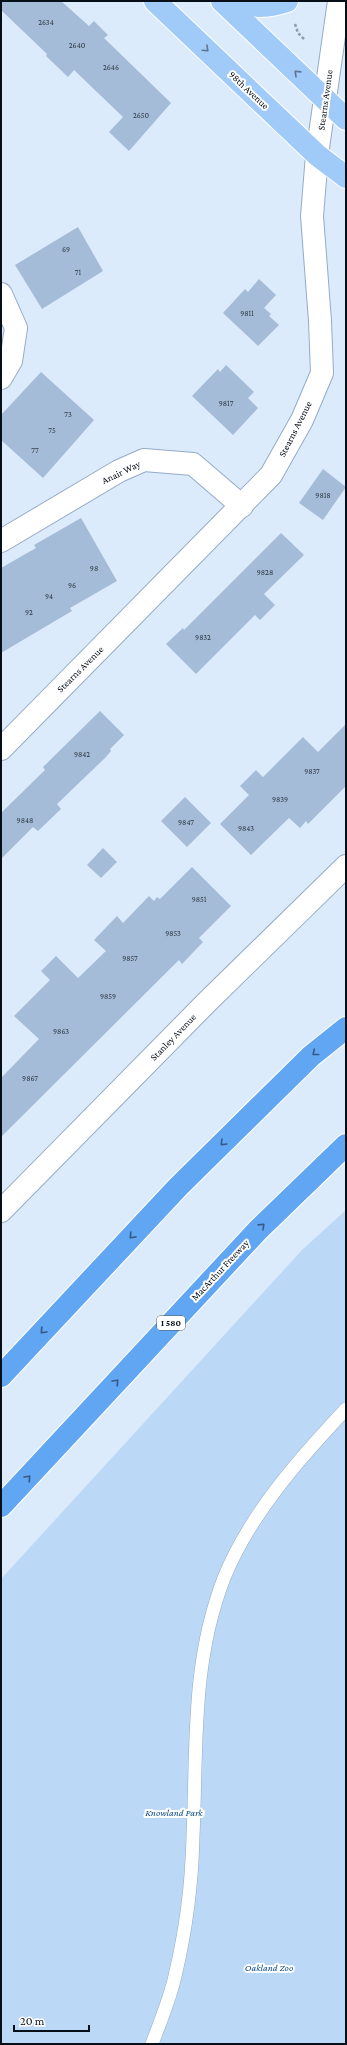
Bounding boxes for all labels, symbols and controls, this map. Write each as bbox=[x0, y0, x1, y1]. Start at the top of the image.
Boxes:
house number: 2634 bbox=[38, 18, 54, 27]
house number: 2640 bbox=[69, 41, 86, 50]
one-way arrow bbox=[201, 44, 209, 52]
house number: 2646 bbox=[103, 63, 119, 72]
street label: Stearns Avenue bbox=[315, 68, 335, 131]
street label: 98th Avenue bbox=[227, 69, 272, 112]
one-way arrow bbox=[294, 70, 302, 78]
house number: 2650 bbox=[133, 111, 150, 120]
house number: 69 bbox=[62, 245, 70, 254]
house number: 71 bbox=[75, 268, 82, 277]
house number: 9811 bbox=[240, 309, 254, 318]
house number: 9817 bbox=[219, 399, 234, 408]
street label: Stearns Avenue bbox=[276, 399, 314, 459]
house number: 73 bbox=[64, 410, 72, 419]
house number: 75 bbox=[48, 426, 56, 435]
house number: 77 bbox=[31, 446, 39, 455]
street label: Anair Way bbox=[100, 458, 142, 486]
house number: 9818 bbox=[315, 491, 331, 500]
house number: 98 bbox=[90, 564, 98, 573]
house number: 9828 bbox=[257, 568, 273, 577]
house number: 96 bbox=[68, 581, 76, 590]
house number: 94 bbox=[45, 592, 53, 601]
house number: 92 bbox=[25, 608, 33, 617]
house number: 9832 bbox=[195, 633, 211, 642]
street label: Stearns Avenue bbox=[54, 643, 106, 695]
house number: 9842 bbox=[74, 750, 90, 759]
house number: 9837 bbox=[304, 767, 320, 776]
house number: 9839 bbox=[272, 795, 288, 804]
house number: 9848 bbox=[17, 816, 33, 825]
house number: 9847 bbox=[178, 818, 194, 827]
house number: 9843 bbox=[238, 824, 254, 833]
house number: 9851 bbox=[192, 895, 207, 904]
house number: 9853 bbox=[165, 929, 181, 938]
house number: 9857 bbox=[122, 954, 138, 963]
house number: 9859 bbox=[100, 992, 116, 1001]
street label: Stanley Avenue bbox=[148, 1011, 199, 1063]
house number: 9863 bbox=[53, 1027, 69, 1036]
one-way arrow bbox=[313, 1048, 320, 1055]
house number: 9867 bbox=[22, 1074, 38, 1083]
one-way arrow bbox=[220, 1138, 227, 1146]
one-way arrow bbox=[257, 1223, 265, 1231]
one-way arrow bbox=[130, 1232, 137, 1239]
street label: MacArthur Freeway bbox=[189, 1237, 251, 1303]
road number: I 580 bbox=[157, 1316, 185, 1330]
one-way arrow bbox=[40, 1326, 48, 1334]
one-way arrow bbox=[111, 1380, 118, 1387]
one-way arrow bbox=[23, 1475, 30, 1483]
park label: Knowland Park bbox=[145, 1807, 203, 1818]
park label: Oakland Zoo bbox=[245, 1962, 293, 1973]
scale bar bbox=[14, 2007, 89, 2033]
text: 20 m bbox=[20, 2014, 45, 2028]

